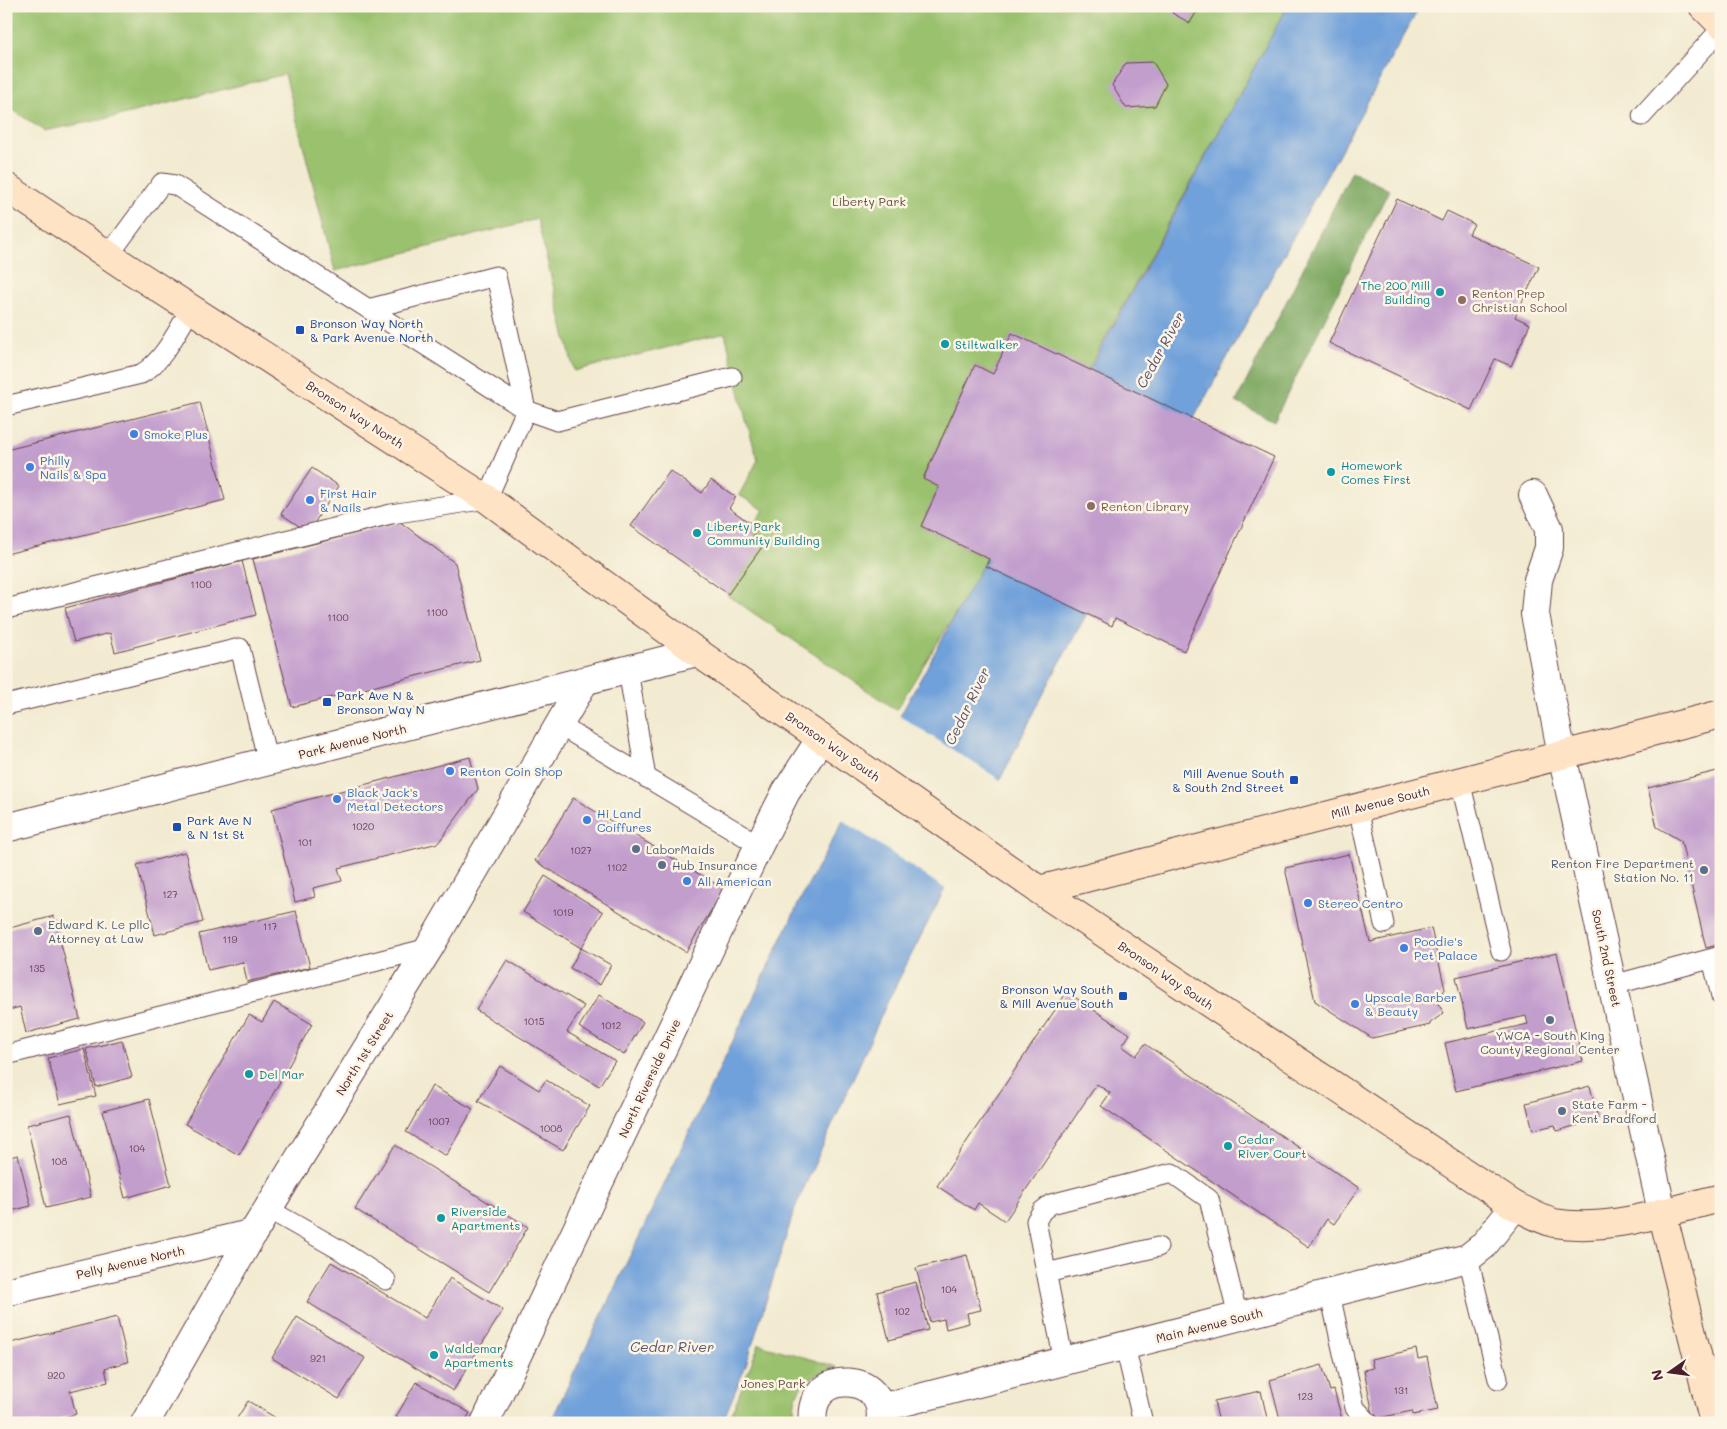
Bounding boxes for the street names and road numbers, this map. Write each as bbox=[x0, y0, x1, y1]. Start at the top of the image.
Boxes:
street label: Bronson Way North bbox=[303, 377, 407, 452]
street label: Bronson Way South bbox=[783, 708, 883, 785]
street label: Park Avenue North bbox=[296, 720, 408, 762]
street label: Mill Avenue South bbox=[1329, 782, 1431, 822]
street label: South 2nd Street bbox=[1589, 908, 1625, 1008]
street label: Bronson Way South bbox=[1115, 937, 1217, 1013]
street label: North 1st Street bbox=[332, 1008, 396, 1098]
street label: North Riverside Drive bbox=[614, 1016, 684, 1140]
street label: Pelly Avenue North bbox=[74, 1242, 186, 1282]
street label: Main Avenue South bbox=[1154, 1304, 1264, 1346]

